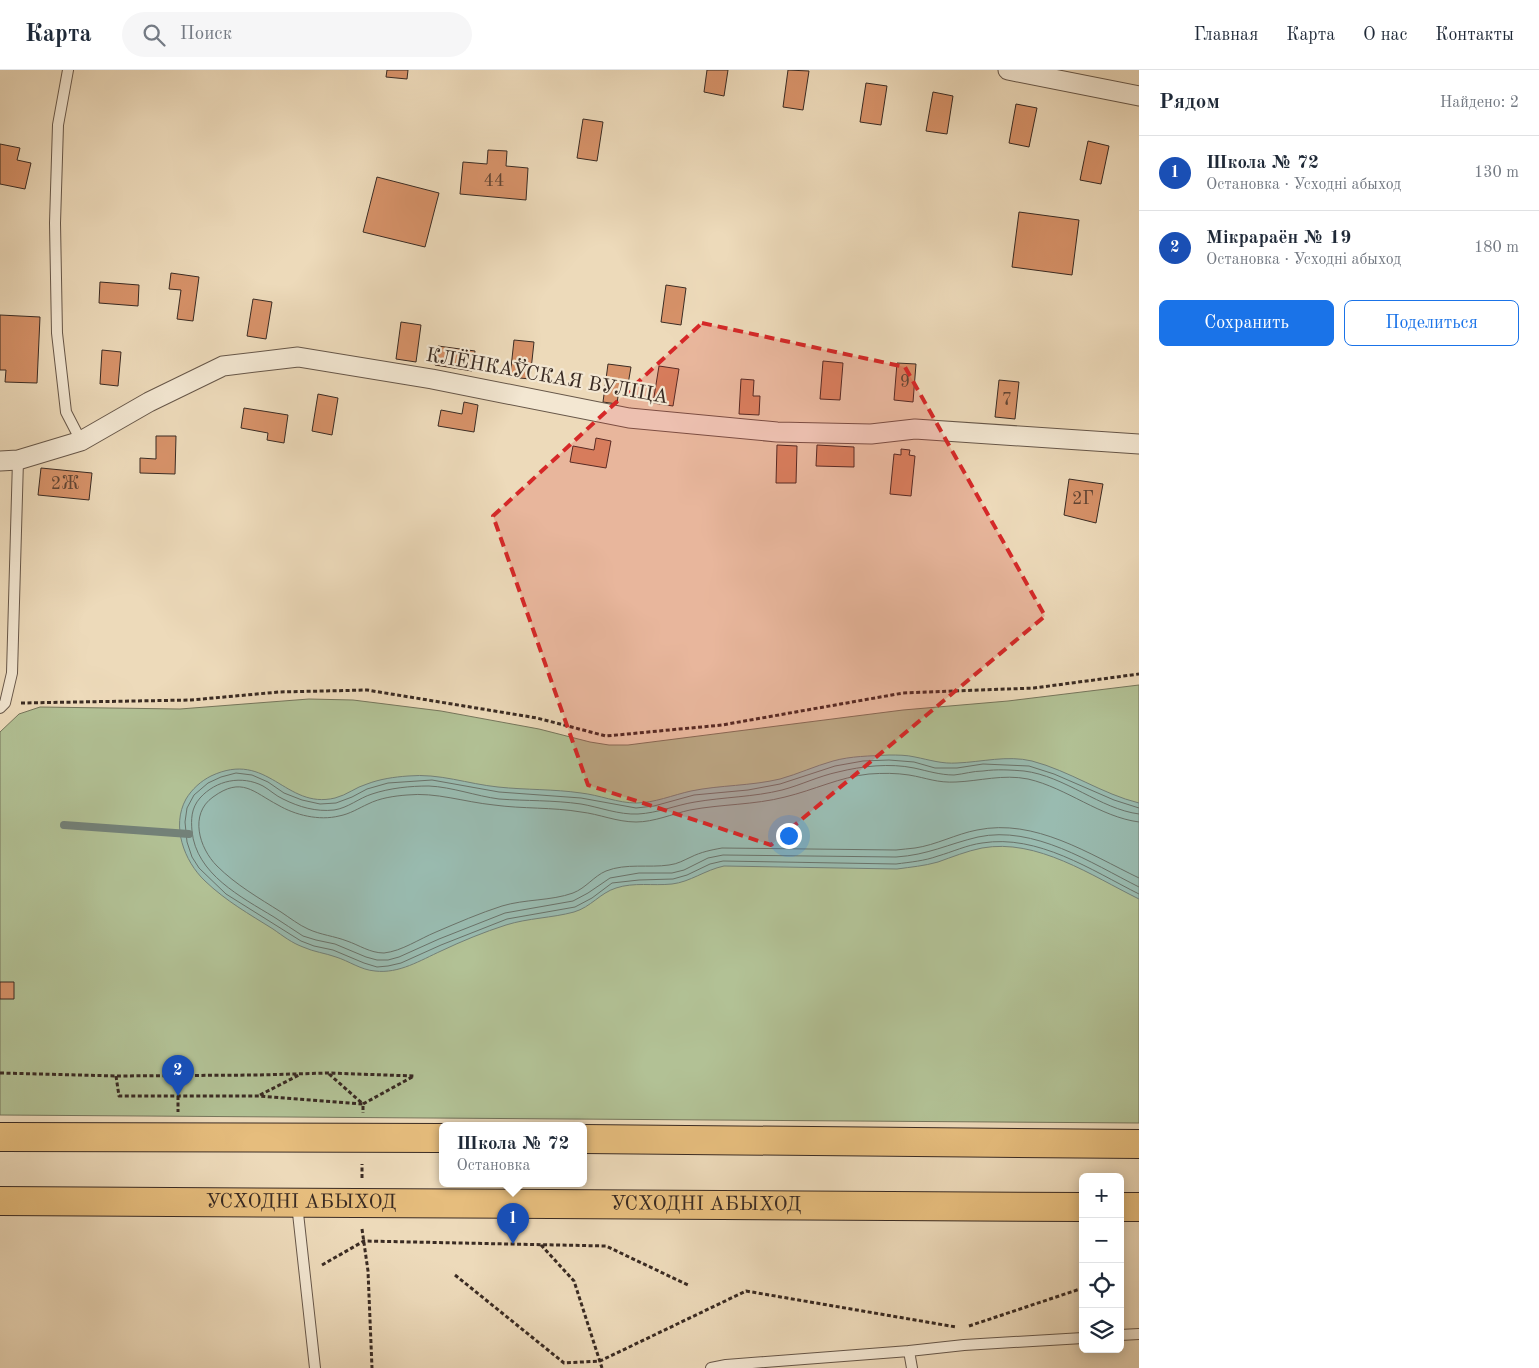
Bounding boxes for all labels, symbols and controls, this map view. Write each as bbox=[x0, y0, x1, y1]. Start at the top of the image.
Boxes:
search box bbox=[122, 12, 472, 57]
icon: search bbox=[140, 21, 168, 49]
text: Карта bbox=[25, 23, 92, 47]
text: Поиск bbox=[180, 25, 232, 44]
text: Главная bbox=[1194, 26, 1258, 44]
text: Карта bbox=[1286, 26, 1335, 44]
text: О нас bbox=[1363, 26, 1407, 44]
text: Контакты bbox=[1435, 26, 1514, 44]
text: Рядом bbox=[1159, 92, 1220, 113]
text: Найдено: 2 bbox=[1440, 95, 1519, 111]
text: Школа № 72 bbox=[1206, 154, 1319, 173]
text: 1 bbox=[1170, 165, 1180, 181]
text: 130 m bbox=[1474, 165, 1519, 181]
house number: 44 bbox=[484, 172, 504, 190]
text: Остановка · Усходні абыход bbox=[1206, 177, 1401, 193]
text: Мікрараён № 19 bbox=[1206, 229, 1351, 248]
text: 2 bbox=[1170, 240, 1180, 256]
text: 180 m bbox=[1474, 240, 1519, 256]
text: Остановка · Усходні абыход bbox=[1206, 252, 1401, 268]
button: Сохранить bbox=[1159, 300, 1334, 346]
button: Поделиться bbox=[1344, 300, 1519, 346]
street label: КЛЁНКАЎСКАЯ ВУЛІЦА bbox=[424, 342, 671, 408]
house number: 9 bbox=[900, 373, 910, 391]
house number: 7 bbox=[1002, 391, 1012, 409]
house number: 2Ж bbox=[51, 475, 79, 493]
house number: 2Г bbox=[1072, 490, 1094, 508]
your location bbox=[776, 823, 802, 849]
pin: 2 bbox=[162, 1055, 194, 1096]
popup bbox=[439, 1122, 587, 1187]
text: Школа № 72 bbox=[456, 1135, 570, 1154]
text: Остановка bbox=[456, 1158, 530, 1174]
map controls bbox=[1079, 1173, 1124, 1353]
button: + bbox=[1079, 1173, 1124, 1218]
street label: УСХОДНІ АБЫХОД bbox=[206, 1192, 397, 1213]
street label: УСХОДНІ АБЫХОД bbox=[611, 1194, 802, 1215]
pin: 1 bbox=[497, 1203, 529, 1244]
button: − bbox=[1079, 1218, 1124, 1263]
button: locate bbox=[1079, 1263, 1124, 1308]
button: layers bbox=[1079, 1308, 1124, 1353]

